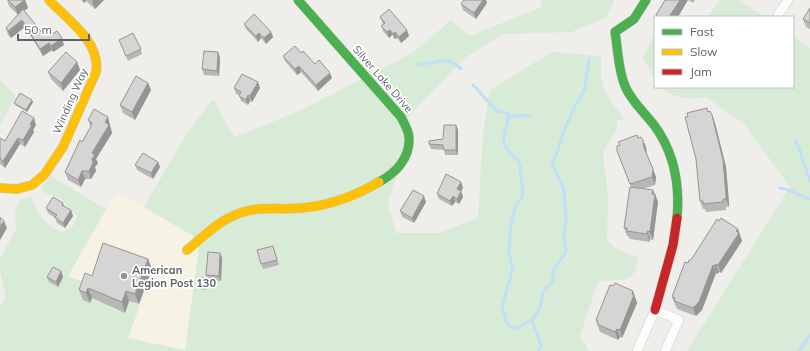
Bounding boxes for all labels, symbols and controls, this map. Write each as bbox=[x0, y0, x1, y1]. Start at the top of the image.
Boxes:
scale bar bbox=[18, 16, 89, 42]
legend bbox=[654, 16, 794, 88]
text: 50 m bbox=[24, 22, 52, 37]
text: Fast bbox=[690, 24, 714, 39]
street label: Silver Lake Drive bbox=[350, 43, 416, 115]
text: Slow bbox=[690, 44, 718, 59]
text: Jam bbox=[690, 64, 712, 79]
street label: Winding Way bbox=[49, 66, 91, 136]
place label: American Legion Post 130 bbox=[132, 263, 216, 290]
marker: American Legion Post 130 bbox=[119, 271, 129, 281]

